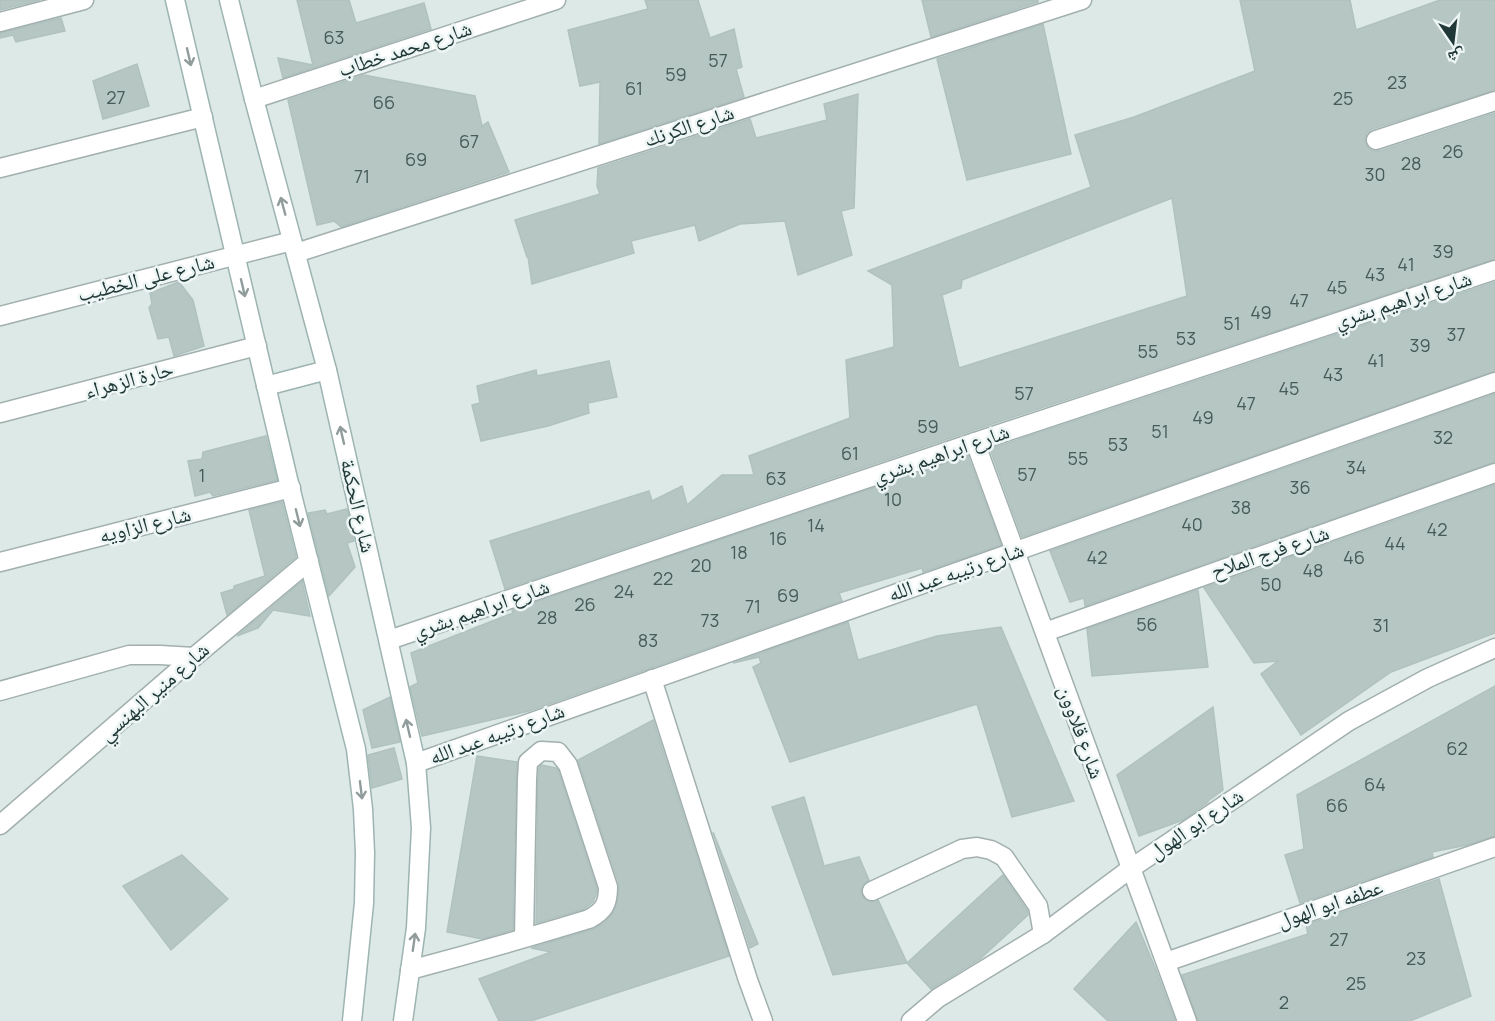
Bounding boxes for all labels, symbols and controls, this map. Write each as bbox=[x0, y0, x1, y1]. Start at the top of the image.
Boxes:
north arrow bbox=[1423, 12, 1483, 72]
street label: شارع محمد خطاب bbox=[334, 13, 475, 83]
house number: 63 bbox=[323, 25, 345, 49]
text: ش bbox=[1446, 44, 1468, 69]
one-way arrow bbox=[183, 47, 195, 66]
house number: 57 bbox=[708, 48, 728, 72]
house number: 59 bbox=[665, 62, 687, 86]
house number: 23 bbox=[1387, 70, 1407, 94]
house number: 61 bbox=[625, 76, 643, 100]
house number: 27 bbox=[106, 85, 126, 109]
house number: 25 bbox=[1333, 86, 1353, 110]
house number: 66 bbox=[373, 90, 395, 114]
street label: شارع الكرنك bbox=[640, 97, 737, 153]
house number: 67 bbox=[459, 129, 479, 153]
house number: 26 bbox=[1442, 139, 1464, 163]
house number: 69 bbox=[405, 147, 427, 171]
house number: 28 bbox=[1401, 151, 1421, 175]
house number: 30 bbox=[1365, 162, 1385, 186]
house number: 71 bbox=[354, 164, 370, 188]
one-way arrow bbox=[276, 196, 288, 215]
house number: 39 bbox=[1432, 239, 1454, 263]
street label: شارع على الخطيب bbox=[75, 247, 217, 308]
house number: 41 bbox=[1397, 252, 1415, 276]
house number: 43 bbox=[1365, 262, 1385, 286]
street label: شارع ابراهيم بشري bbox=[1330, 264, 1476, 338]
house number: 45 bbox=[1326, 275, 1348, 299]
one-way arrow bbox=[238, 278, 250, 297]
house number: 47 bbox=[1289, 288, 1309, 312]
house number: 49 bbox=[1250, 300, 1272, 324]
house number: 51 bbox=[1223, 311, 1241, 335]
house number: 37 bbox=[1447, 322, 1466, 346]
house number: 53 bbox=[1176, 326, 1196, 350]
house number: 39 bbox=[1409, 333, 1431, 357]
house number: 55 bbox=[1138, 339, 1158, 363]
house number: 41 bbox=[1367, 348, 1385, 372]
street label: حارة الزهراء bbox=[81, 354, 176, 404]
house number: 43 bbox=[1323, 362, 1343, 386]
house number: 45 bbox=[1278, 376, 1300, 400]
house number: 57 bbox=[1014, 381, 1034, 405]
house number: 47 bbox=[1236, 391, 1256, 415]
house number: 49 bbox=[1192, 405, 1214, 429]
house number: 59 bbox=[917, 414, 939, 438]
street label: شارع ابراهيم بشري bbox=[868, 417, 1014, 493]
house number: 51 bbox=[1151, 419, 1169, 443]
house number: 32 bbox=[1433, 425, 1453, 449]
one-way arrow bbox=[336, 426, 347, 445]
house number: 53 bbox=[1108, 432, 1128, 456]
house number: 61 bbox=[841, 441, 859, 465]
house number: 55 bbox=[1068, 446, 1088, 470]
house number: 34 bbox=[1346, 455, 1366, 479]
street label: شارع الحكمة bbox=[335, 456, 383, 555]
house number: 57 bbox=[1017, 462, 1037, 486]
house number: 1 bbox=[198, 463, 206, 487]
house number: 63 bbox=[765, 466, 787, 490]
house number: 36 bbox=[1289, 475, 1311, 499]
house number: 10 bbox=[884, 487, 902, 511]
house number: 38 bbox=[1231, 495, 1251, 519]
street label: شارع الزاويه bbox=[96, 499, 194, 549]
one-way arrow bbox=[293, 508, 305, 527]
house number: 40 bbox=[1181, 512, 1203, 536]
house number: 14 bbox=[807, 513, 825, 537]
house number: 42 bbox=[1427, 517, 1447, 541]
street label: شارع فرج الملاح bbox=[1207, 518, 1333, 584]
house number: 16 bbox=[769, 526, 787, 550]
house number: 44 bbox=[1384, 531, 1406, 555]
street label: شارع رتيبه عبد الله bbox=[884, 535, 1027, 607]
house number: 18 bbox=[730, 540, 748, 564]
house number: 42 bbox=[1087, 545, 1107, 569]
house number: 46 bbox=[1343, 545, 1365, 569]
house number: 20 bbox=[690, 553, 712, 577]
house number: 48 bbox=[1302, 558, 1324, 582]
house number: 22 bbox=[653, 566, 673, 590]
street label: شارع ابراهيم بشري bbox=[408, 572, 554, 648]
house number: 50 bbox=[1260, 572, 1282, 596]
house number: 24 bbox=[614, 579, 634, 603]
house number: 69 bbox=[777, 583, 799, 607]
house number: 26 bbox=[574, 592, 596, 616]
house number: 71 bbox=[745, 594, 761, 618]
house number: 28 bbox=[537, 605, 557, 629]
house number: 73 bbox=[701, 608, 720, 632]
house number: 56 bbox=[1136, 612, 1158, 636]
house number: 31 bbox=[1373, 613, 1389, 637]
house number: 83 bbox=[638, 628, 658, 652]
street label: شارع منير البهنسي bbox=[92, 635, 217, 750]
street label: شارع قلاوون bbox=[1052, 681, 1112, 782]
street label: شارع رتيبه عبد الله bbox=[425, 696, 568, 770]
one-way arrow bbox=[402, 718, 414, 737]
house number: 62 bbox=[1446, 736, 1468, 760]
house number: 64 bbox=[1364, 772, 1386, 796]
one-way arrow bbox=[355, 779, 366, 799]
street label: شارع ابو الهول bbox=[1143, 781, 1248, 865]
house number: 66 bbox=[1326, 793, 1348, 817]
street label: عطفه ابو الهول bbox=[1273, 872, 1387, 934]
house number: 27 bbox=[1329, 927, 1349, 951]
one-way arrow bbox=[408, 933, 419, 953]
house number: 23 bbox=[1406, 946, 1426, 970]
house number: 25 bbox=[1346, 971, 1366, 995]
house number: 2 bbox=[1279, 990, 1289, 1014]

